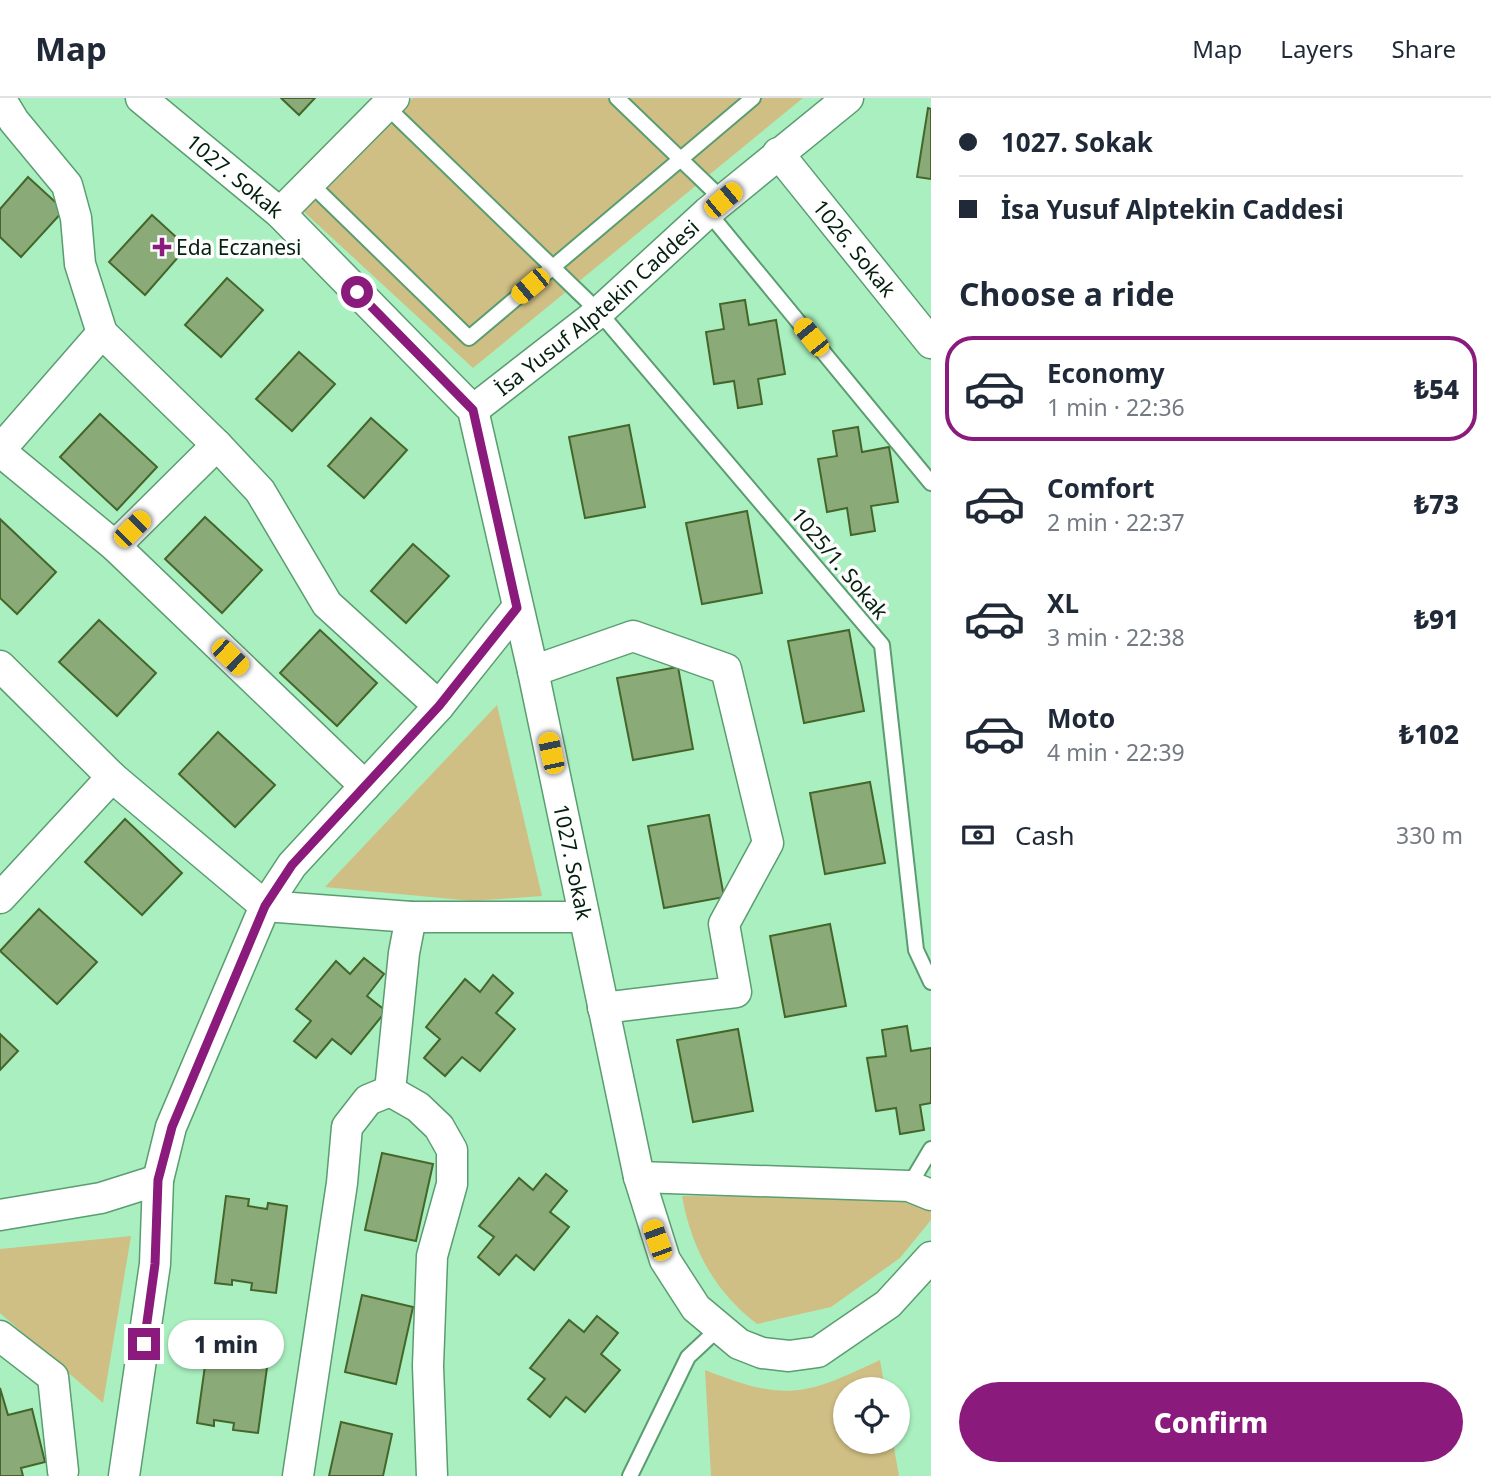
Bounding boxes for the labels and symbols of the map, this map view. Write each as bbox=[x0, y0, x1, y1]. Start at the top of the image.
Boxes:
street label: 1027. Sokak bbox=[181, 127, 290, 225]
car bbox=[701, 178, 746, 222]
street label: 1026. Sokak bbox=[807, 193, 903, 303]
street label: İsa Yusuf Alptekin Caddesi bbox=[489, 213, 705, 402]
place label: Eda Eczanesi bbox=[176, 233, 302, 261]
marker: Eda Eczanesi bbox=[154, 239, 170, 255]
car bbox=[508, 264, 553, 308]
route start bbox=[341, 276, 373, 308]
car bbox=[790, 314, 833, 360]
street label: 1025/1. Sokak bbox=[785, 501, 895, 625]
car bbox=[110, 507, 155, 551]
car bbox=[208, 635, 253, 679]
car bbox=[537, 730, 566, 776]
street label: 1027. Sokak bbox=[547, 801, 599, 923]
car bbox=[640, 1217, 675, 1263]
callout: 1 min bbox=[168, 1320, 284, 1368]
route end bbox=[128, 1328, 160, 1360]

